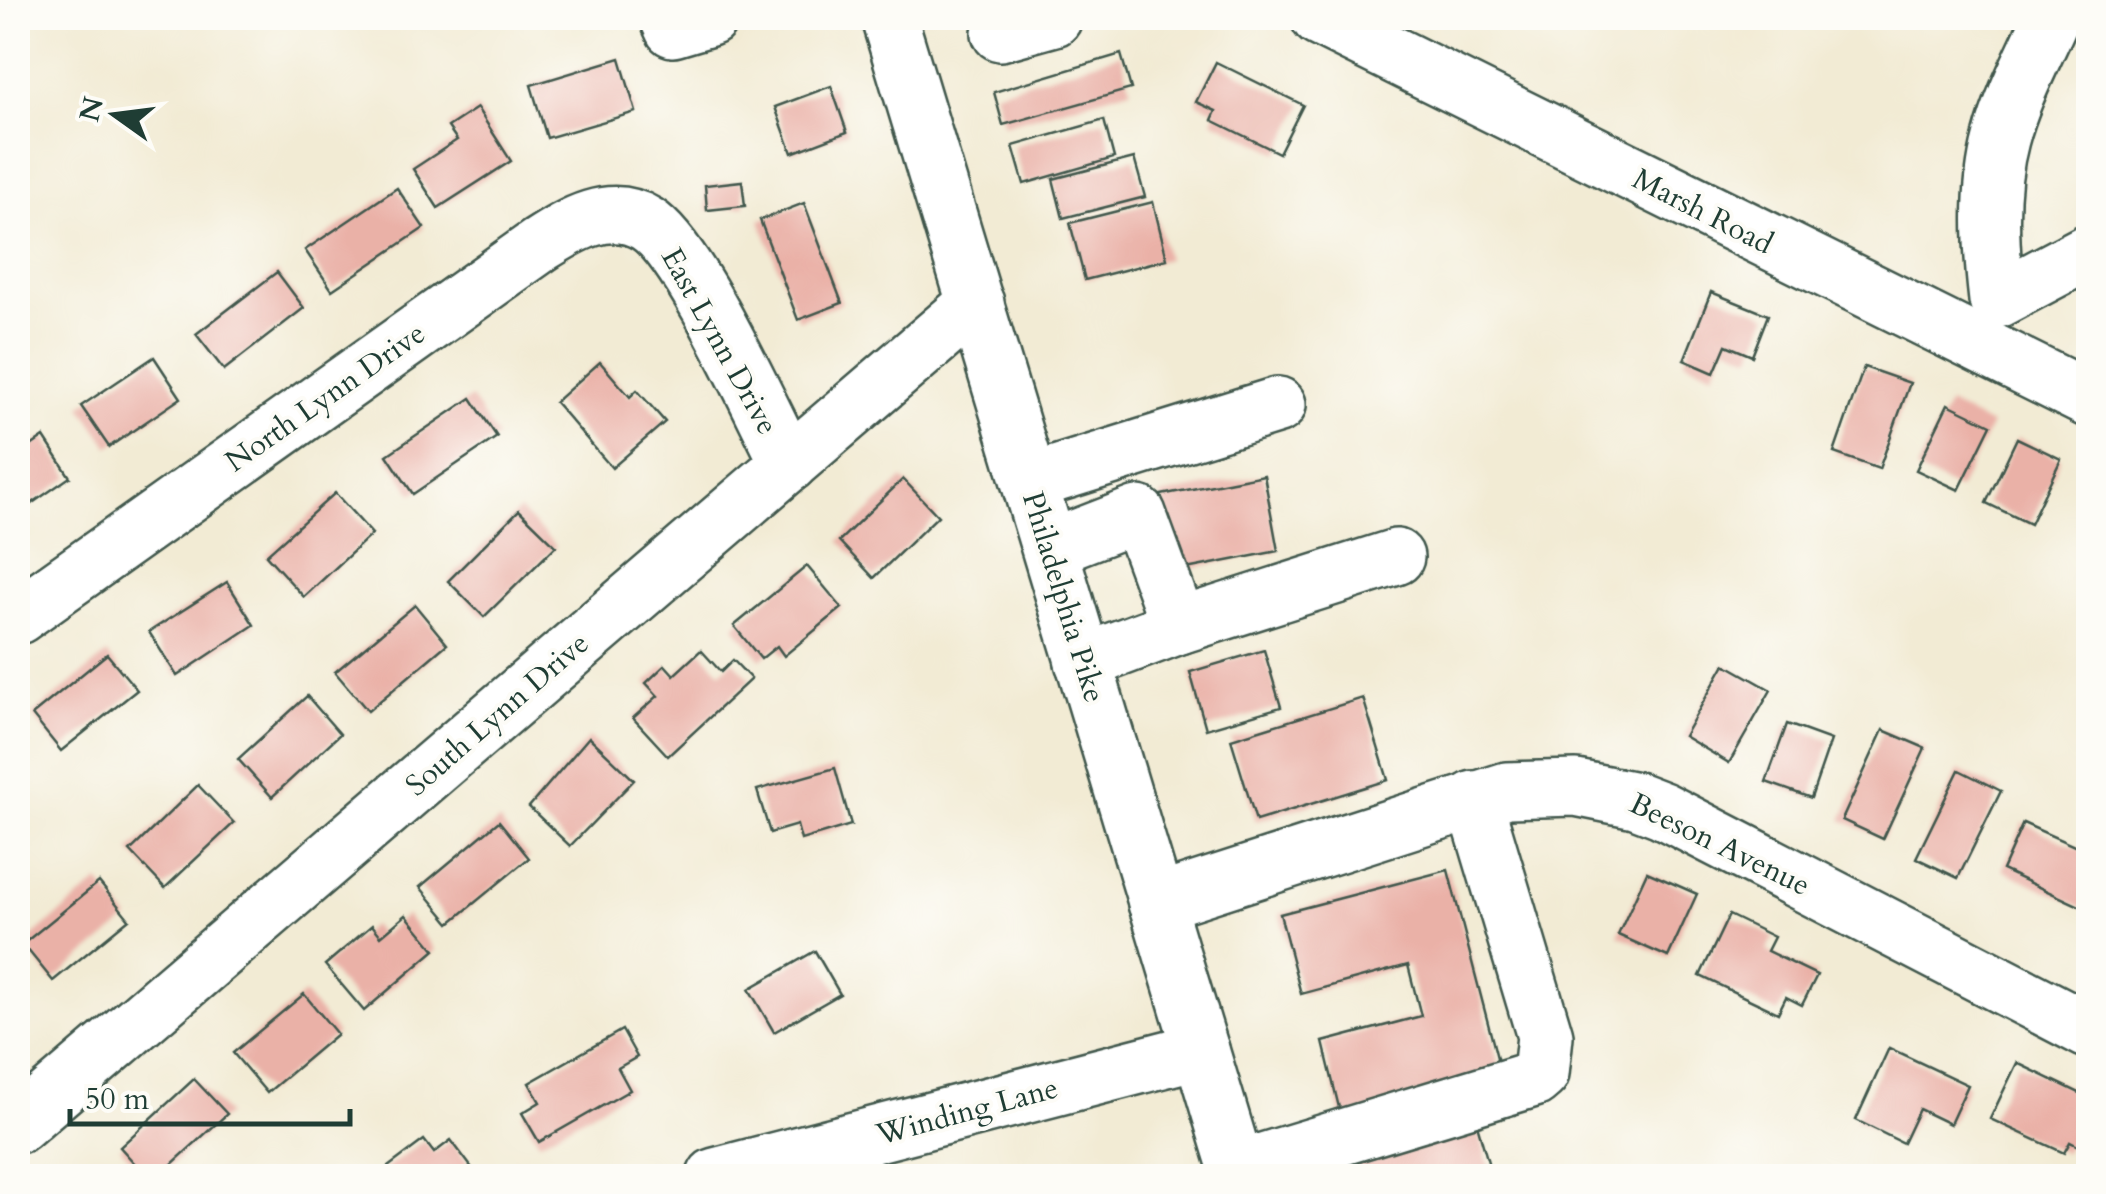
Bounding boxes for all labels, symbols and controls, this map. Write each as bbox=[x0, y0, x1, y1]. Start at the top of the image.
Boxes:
north arrow bbox=[65, 65, 165, 165]
text: N bbox=[70, 93, 113, 126]
street label: Marsh Road bbox=[1625, 159, 1780, 264]
street label: East Lynn Drive bbox=[651, 240, 788, 442]
street label: North Lynn Drive bbox=[217, 313, 433, 482]
street label: Philadelphia Pike bbox=[1012, 487, 1115, 707]
street label: South Lynn Drive bbox=[397, 623, 598, 805]
street label: Beeson Avenue bbox=[1623, 783, 1817, 906]
scale bar bbox=[70, 1064, 350, 1126]
street label: Winding Lane bbox=[871, 1068, 1063, 1156]
text: 50 m bbox=[85, 1079, 150, 1120]

